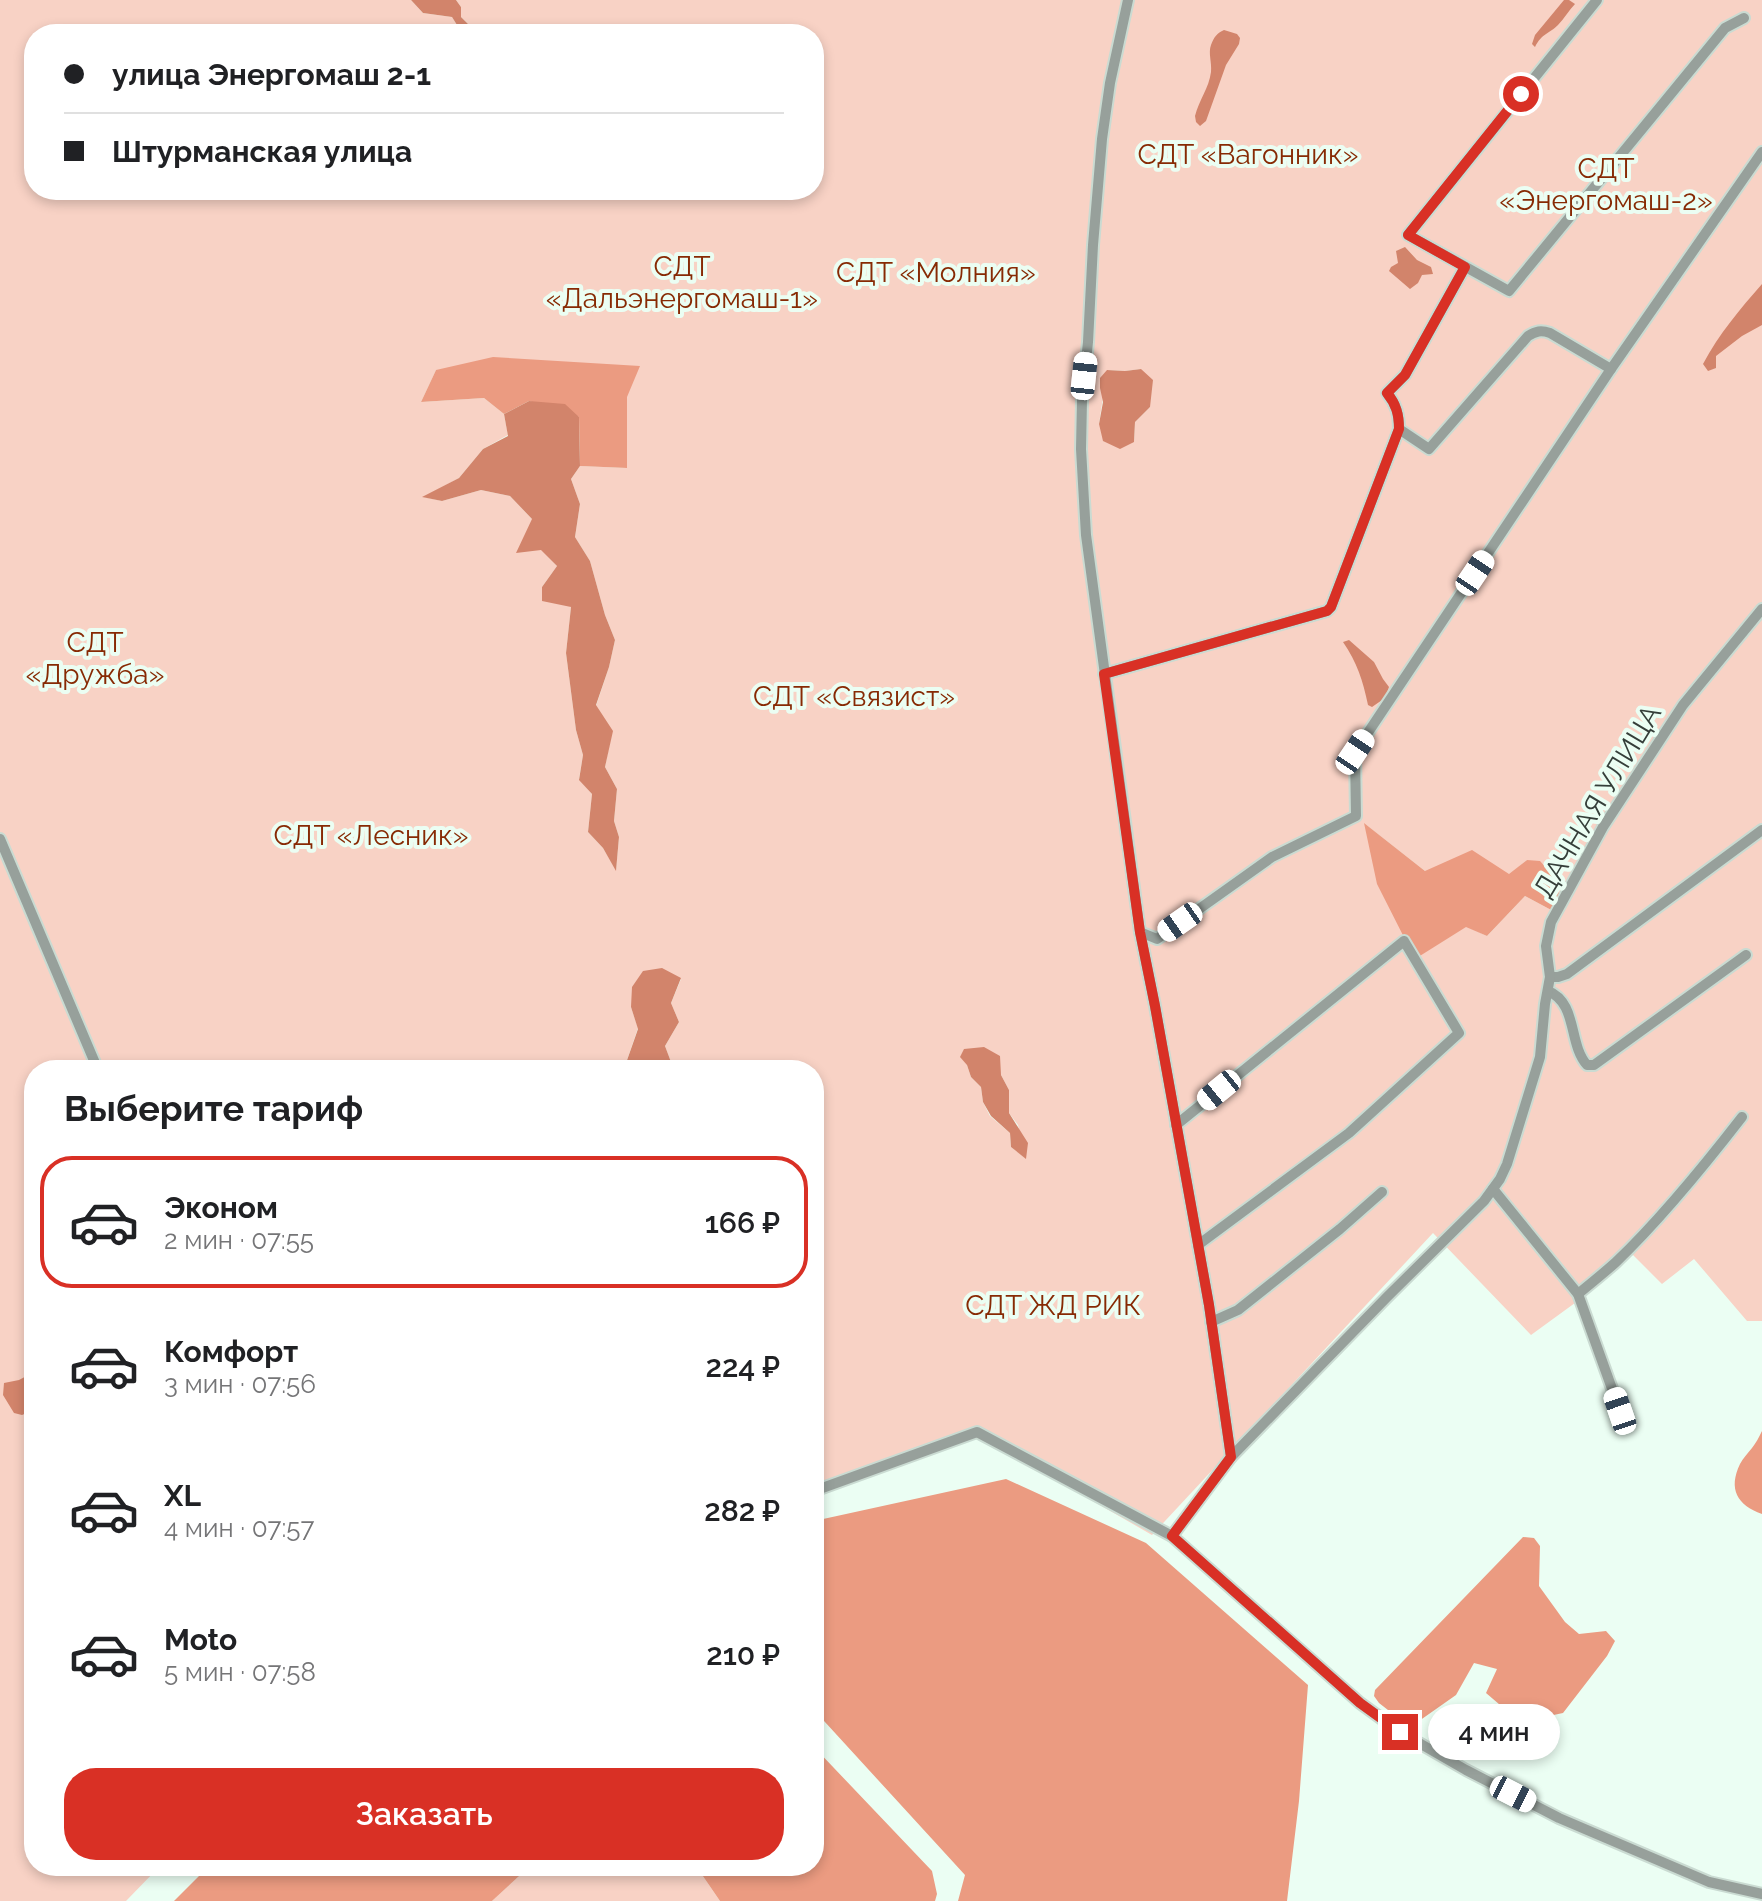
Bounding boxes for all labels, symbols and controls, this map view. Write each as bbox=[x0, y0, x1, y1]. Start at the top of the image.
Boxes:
text: улица Энергомаш 2-1 bbox=[112, 57, 431, 92]
route start bbox=[1503, 76, 1539, 112]
text: Штурманская улица bbox=[112, 134, 412, 169]
park label: СДТ «Вагонник» bbox=[1137, 138, 1359, 171]
park label: СДТ «Энергомаш-2» bbox=[1499, 152, 1713, 217]
park label: СДТ «Дальэнергомаш-1» bbox=[546, 250, 818, 315]
park label: СДТ «Молния» bbox=[836, 256, 1036, 289]
car bbox=[1070, 351, 1098, 401]
car bbox=[1452, 546, 1498, 600]
park label: СДТ «Дружба» bbox=[25, 626, 165, 691]
park label: СДТ «Связист» bbox=[753, 680, 955, 713]
street label: ДАЧНАЯ УЛИЦА bbox=[1527, 699, 1668, 904]
car bbox=[1332, 725, 1378, 779]
park label: СДТ «Лесник» bbox=[273, 819, 469, 852]
car bbox=[1153, 898, 1207, 946]
car bbox=[1193, 1066, 1245, 1114]
text: Выберите тариф bbox=[64, 1087, 363, 1129]
icon: car bbox=[68, 1186, 140, 1258]
text: Эконом bbox=[164, 1190, 278, 1225]
text: 166 ₽ bbox=[705, 1205, 780, 1240]
text: 2 мин · 07:55 bbox=[164, 1225, 314, 1255]
park label: СДТ ЖД РИК bbox=[965, 1289, 1141, 1322]
icon: car bbox=[68, 1330, 140, 1402]
text: Комфорт bbox=[164, 1334, 298, 1369]
text: 224 ₽ bbox=[705, 1349, 780, 1384]
text: 3 мин · 07:56 bbox=[164, 1369, 316, 1399]
car bbox=[1601, 1384, 1639, 1438]
icon: car bbox=[68, 1474, 140, 1546]
text: XL bbox=[164, 1478, 201, 1513]
text: 282 ₽ bbox=[704, 1493, 780, 1528]
text: 4 мин · 07:57 bbox=[164, 1513, 314, 1543]
icon: car bbox=[68, 1618, 140, 1690]
text: Moto bbox=[164, 1622, 237, 1657]
text: 210 ₽ bbox=[706, 1637, 780, 1672]
text: 5 мин · 07:58 bbox=[164, 1657, 316, 1687]
callout: 4 мин bbox=[1428, 1704, 1560, 1760]
route end bbox=[1382, 1714, 1418, 1750]
text: 4 мин bbox=[1458, 1717, 1530, 1747]
button: Заказать bbox=[64, 1768, 784, 1860]
car bbox=[1486, 1772, 1540, 1816]

